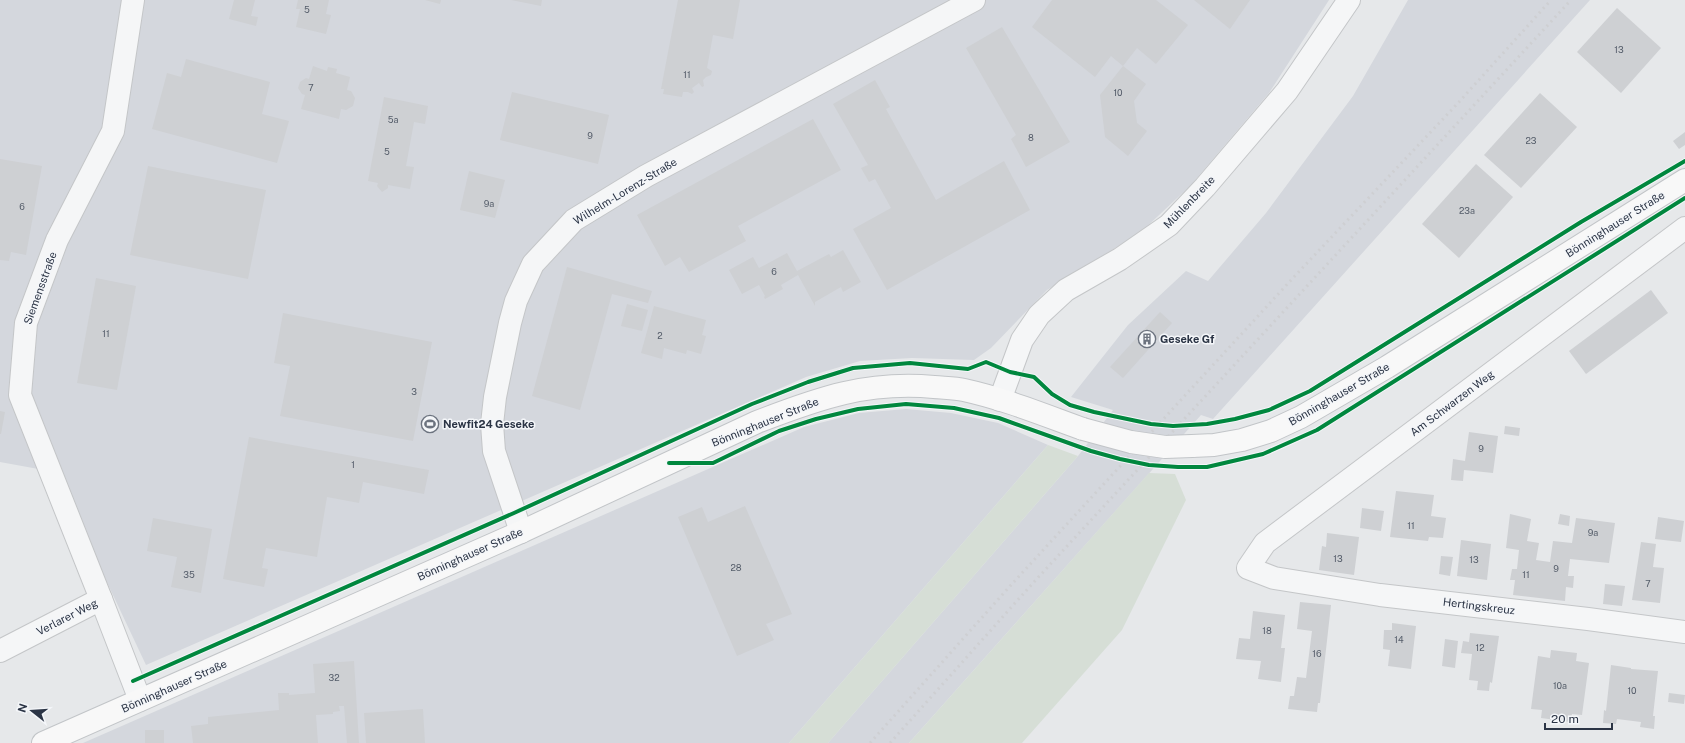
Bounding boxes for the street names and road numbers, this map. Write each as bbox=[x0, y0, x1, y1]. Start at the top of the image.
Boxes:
street label: Wilhelm-Lorenz-Straße bbox=[571, 155, 679, 227]
street label: Mühlenbreite bbox=[1161, 173, 1217, 231]
street label: Bönninghauser Straße bbox=[1563, 189, 1667, 259]
street label: Siemensstraße bbox=[21, 250, 59, 326]
street label: Bönninghauser Straße bbox=[1287, 360, 1391, 428]
street label: Am Schwarzen Weg bbox=[1408, 368, 1496, 438]
street label: Bönninghauser Straße bbox=[710, 395, 820, 449]
street label: Bönninghauser Straße bbox=[415, 525, 525, 583]
street label: Verlarer Weg bbox=[34, 596, 100, 638]
street label: Hertingskreuz bbox=[1442, 596, 1516, 616]
street label: Bönninghauser Straße bbox=[119, 657, 229, 715]

